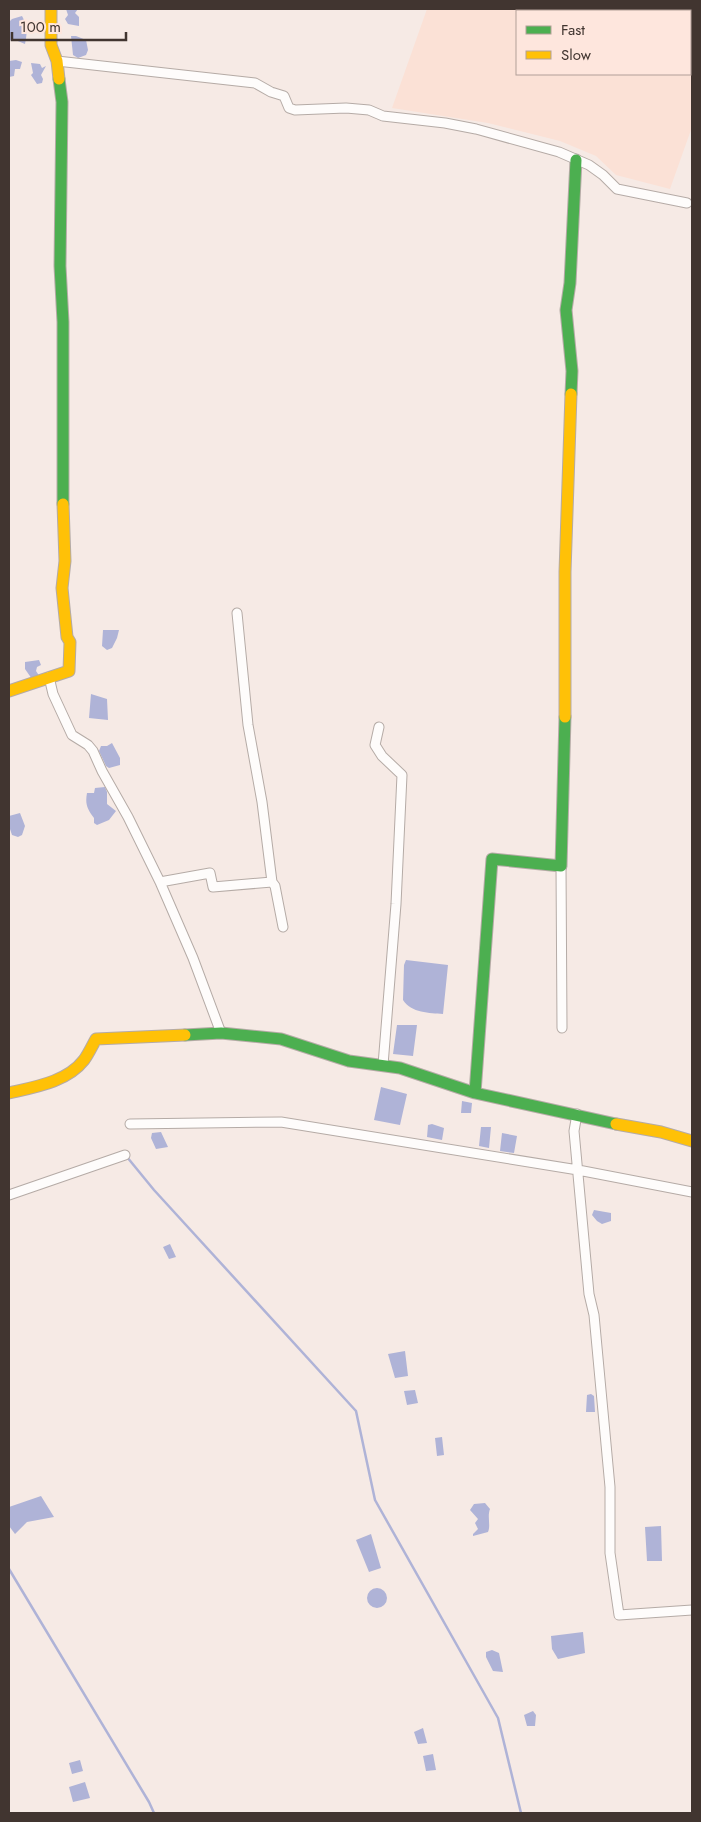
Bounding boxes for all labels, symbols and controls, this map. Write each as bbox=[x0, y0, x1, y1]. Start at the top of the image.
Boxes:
scale bar bbox=[12, 10, 126, 42]
legend bbox=[516, 10, 691, 75]
text: 100 m bbox=[20, 16, 61, 38]
text: Fast bbox=[561, 19, 585, 41]
text: Slow bbox=[561, 44, 592, 66]

